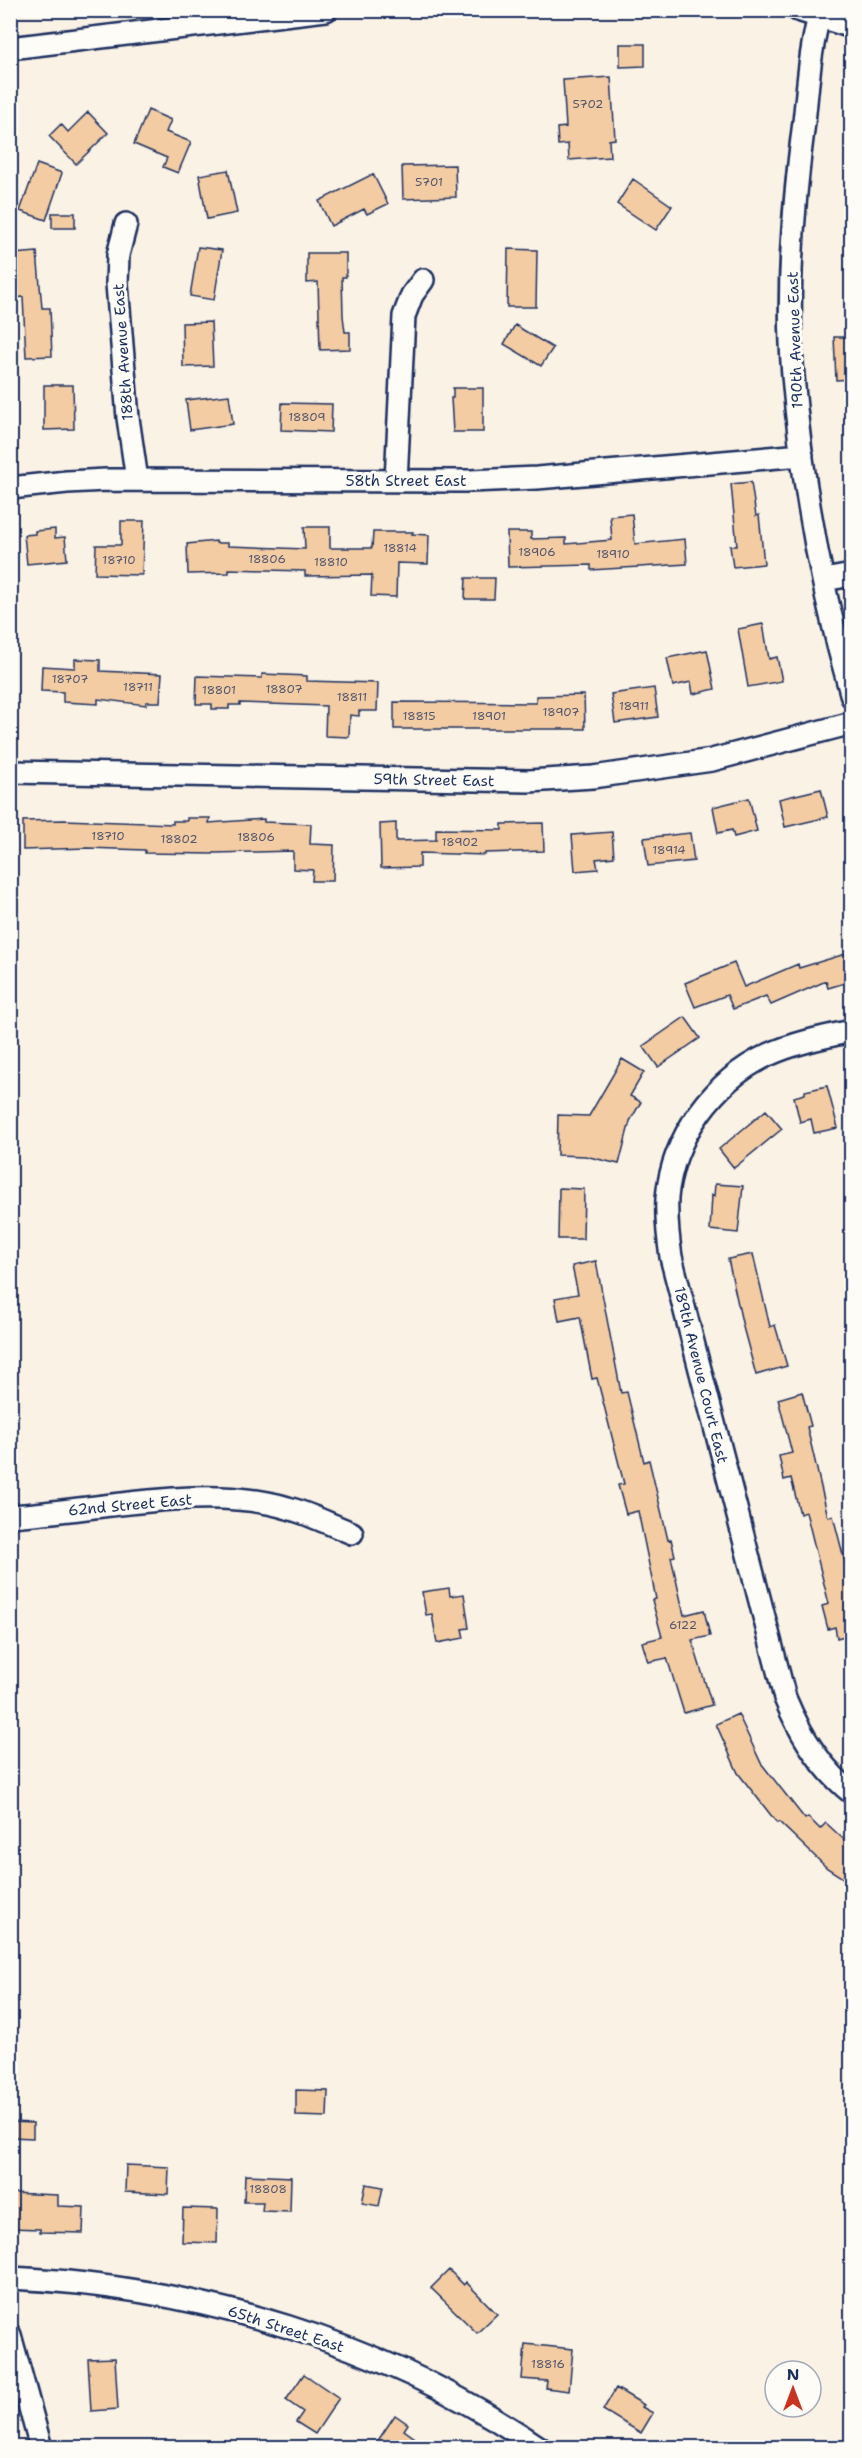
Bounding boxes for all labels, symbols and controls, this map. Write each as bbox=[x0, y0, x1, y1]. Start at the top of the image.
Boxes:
house number: 5702 bbox=[573, 96, 603, 112]
house number: 5701 bbox=[415, 174, 443, 190]
street label: 190th Avenue East bbox=[783, 271, 807, 409]
street label: 188th Avenue East bbox=[108, 283, 138, 421]
house number: 18809 bbox=[288, 409, 326, 425]
street label: 58th Street East bbox=[345, 471, 467, 491]
house number: 18814 bbox=[383, 540, 417, 556]
house number: 18906 bbox=[518, 544, 556, 560]
house number: 18910 bbox=[596, 546, 630, 562]
house number: 18806 bbox=[248, 551, 286, 567]
house number: 18710 bbox=[102, 552, 136, 568]
house number: 18810 bbox=[314, 554, 348, 570]
house number: 18707 bbox=[52, 671, 88, 687]
house number: 18711 bbox=[123, 679, 153, 695]
house number: 18807 bbox=[265, 681, 303, 697]
house number: 18801 bbox=[202, 682, 236, 698]
house number: 18811 bbox=[337, 689, 367, 705]
house number: 18911 bbox=[619, 698, 649, 714]
house number: 18907 bbox=[543, 704, 580, 720]
house number: 18815 bbox=[402, 708, 436, 724]
house number: 18901 bbox=[472, 708, 506, 724]
street label: 59th Street East bbox=[373, 769, 495, 791]
house number: 18710 bbox=[91, 828, 125, 844]
house number: 18806 bbox=[237, 829, 275, 845]
house number: 18802 bbox=[160, 831, 198, 847]
house number: 18902 bbox=[442, 834, 478, 850]
house number: 18914 bbox=[652, 842, 686, 858]
street label: 189th Avenue Court East bbox=[669, 1284, 733, 1466]
street label: 62nd Street East bbox=[67, 1490, 193, 1520]
house number: 6122 bbox=[669, 1617, 697, 1633]
house number: 18808 bbox=[249, 2181, 287, 2197]
street label: 65th Street East bbox=[225, 2301, 347, 2357]
house number: 18816 bbox=[531, 2356, 565, 2372]
north arrow bbox=[763, 2359, 823, 2419]
text: N bbox=[787, 2364, 799, 2385]

